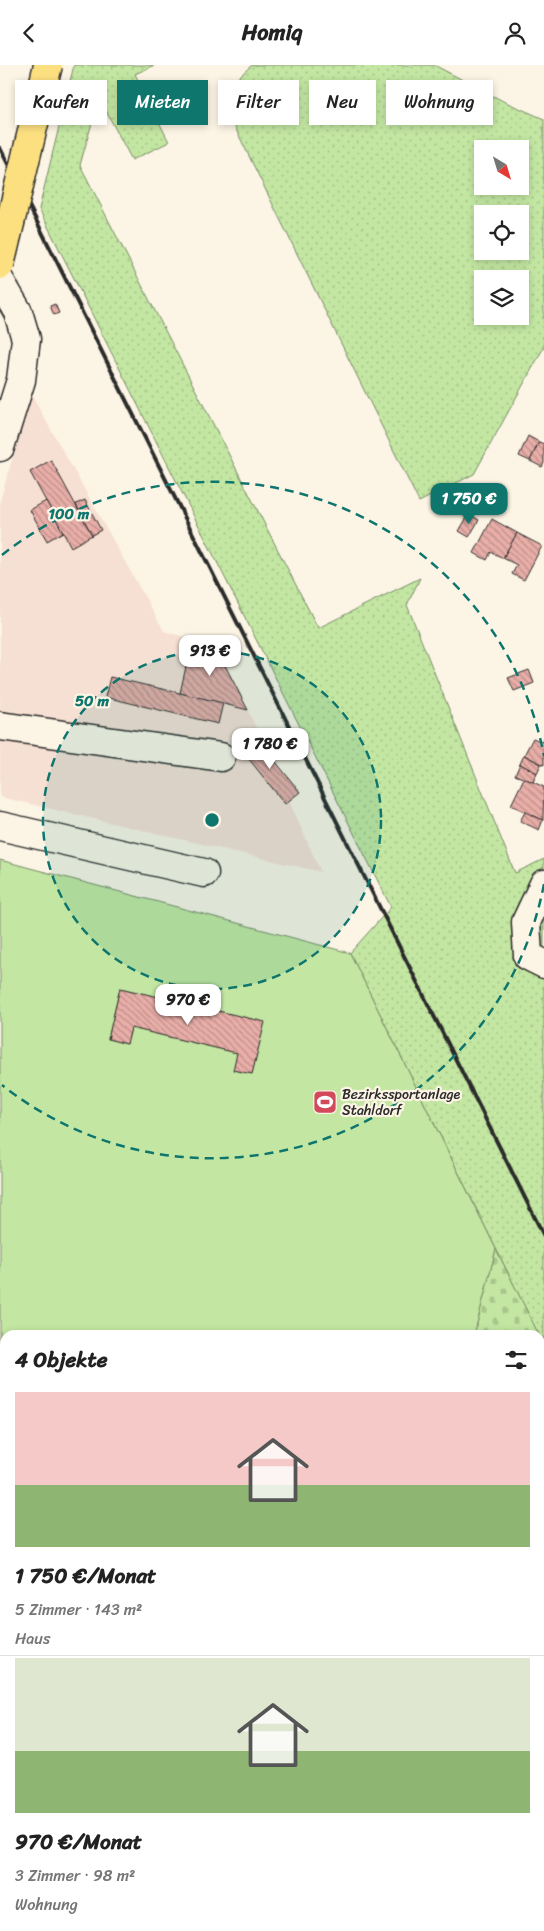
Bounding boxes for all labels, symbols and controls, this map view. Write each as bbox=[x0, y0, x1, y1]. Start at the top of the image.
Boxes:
text: Homiq bbox=[242, 13, 302, 52]
icon: back bbox=[15, 19, 43, 47]
icon: person bbox=[501, 19, 529, 47]
chip: Kaufen bbox=[15, 80, 107, 125]
chip: Mieten bbox=[117, 80, 208, 125]
chip: Filter bbox=[218, 80, 299, 125]
chip: Neu bbox=[309, 80, 376, 125]
chip: Wohnung bbox=[386, 80, 493, 125]
north arrow bbox=[474, 140, 529, 195]
map controls bbox=[474, 140, 529, 325]
button: locate bbox=[474, 205, 529, 260]
button: layers bbox=[474, 270, 529, 325]
pin: 1 750 € bbox=[423, 483, 515, 525]
text: 1 750 € bbox=[442, 484, 496, 513]
text: 100 m bbox=[49, 501, 90, 527]
pin: 913 € bbox=[175, 635, 245, 677]
text: 913 € bbox=[190, 636, 230, 665]
text: 50 m bbox=[75, 688, 110, 714]
pin: 1 780 € bbox=[224, 727, 316, 770]
text: 1 780 € bbox=[243, 729, 297, 758]
centre of rings bbox=[203, 811, 221, 829]
pin: 970 € bbox=[153, 983, 223, 1026]
text: 970 € bbox=[166, 985, 210, 1014]
place label: Bezirkssportanlage Stahldorf bbox=[342, 1082, 460, 1123]
sports icon: Bezirkssportanlage Stahldorf bbox=[312, 1089, 338, 1115]
text: 4 Objekte bbox=[15, 1341, 107, 1379]
icon: filters bbox=[502, 1346, 530, 1374]
icon: home bbox=[228, 1425, 318, 1515]
text: 1 750 €/Monat bbox=[15, 1557, 156, 1595]
text: 5 Zimmer · 143 m² bbox=[15, 1595, 142, 1624]
text: Haus bbox=[15, 1624, 50, 1653]
icon: home bbox=[228, 1690, 318, 1780]
text: 970 €/Monat bbox=[15, 1823, 142, 1861]
text: 3 Zimmer · 98 m² bbox=[15, 1861, 135, 1890]
text: Wohnung bbox=[15, 1890, 78, 1919]

